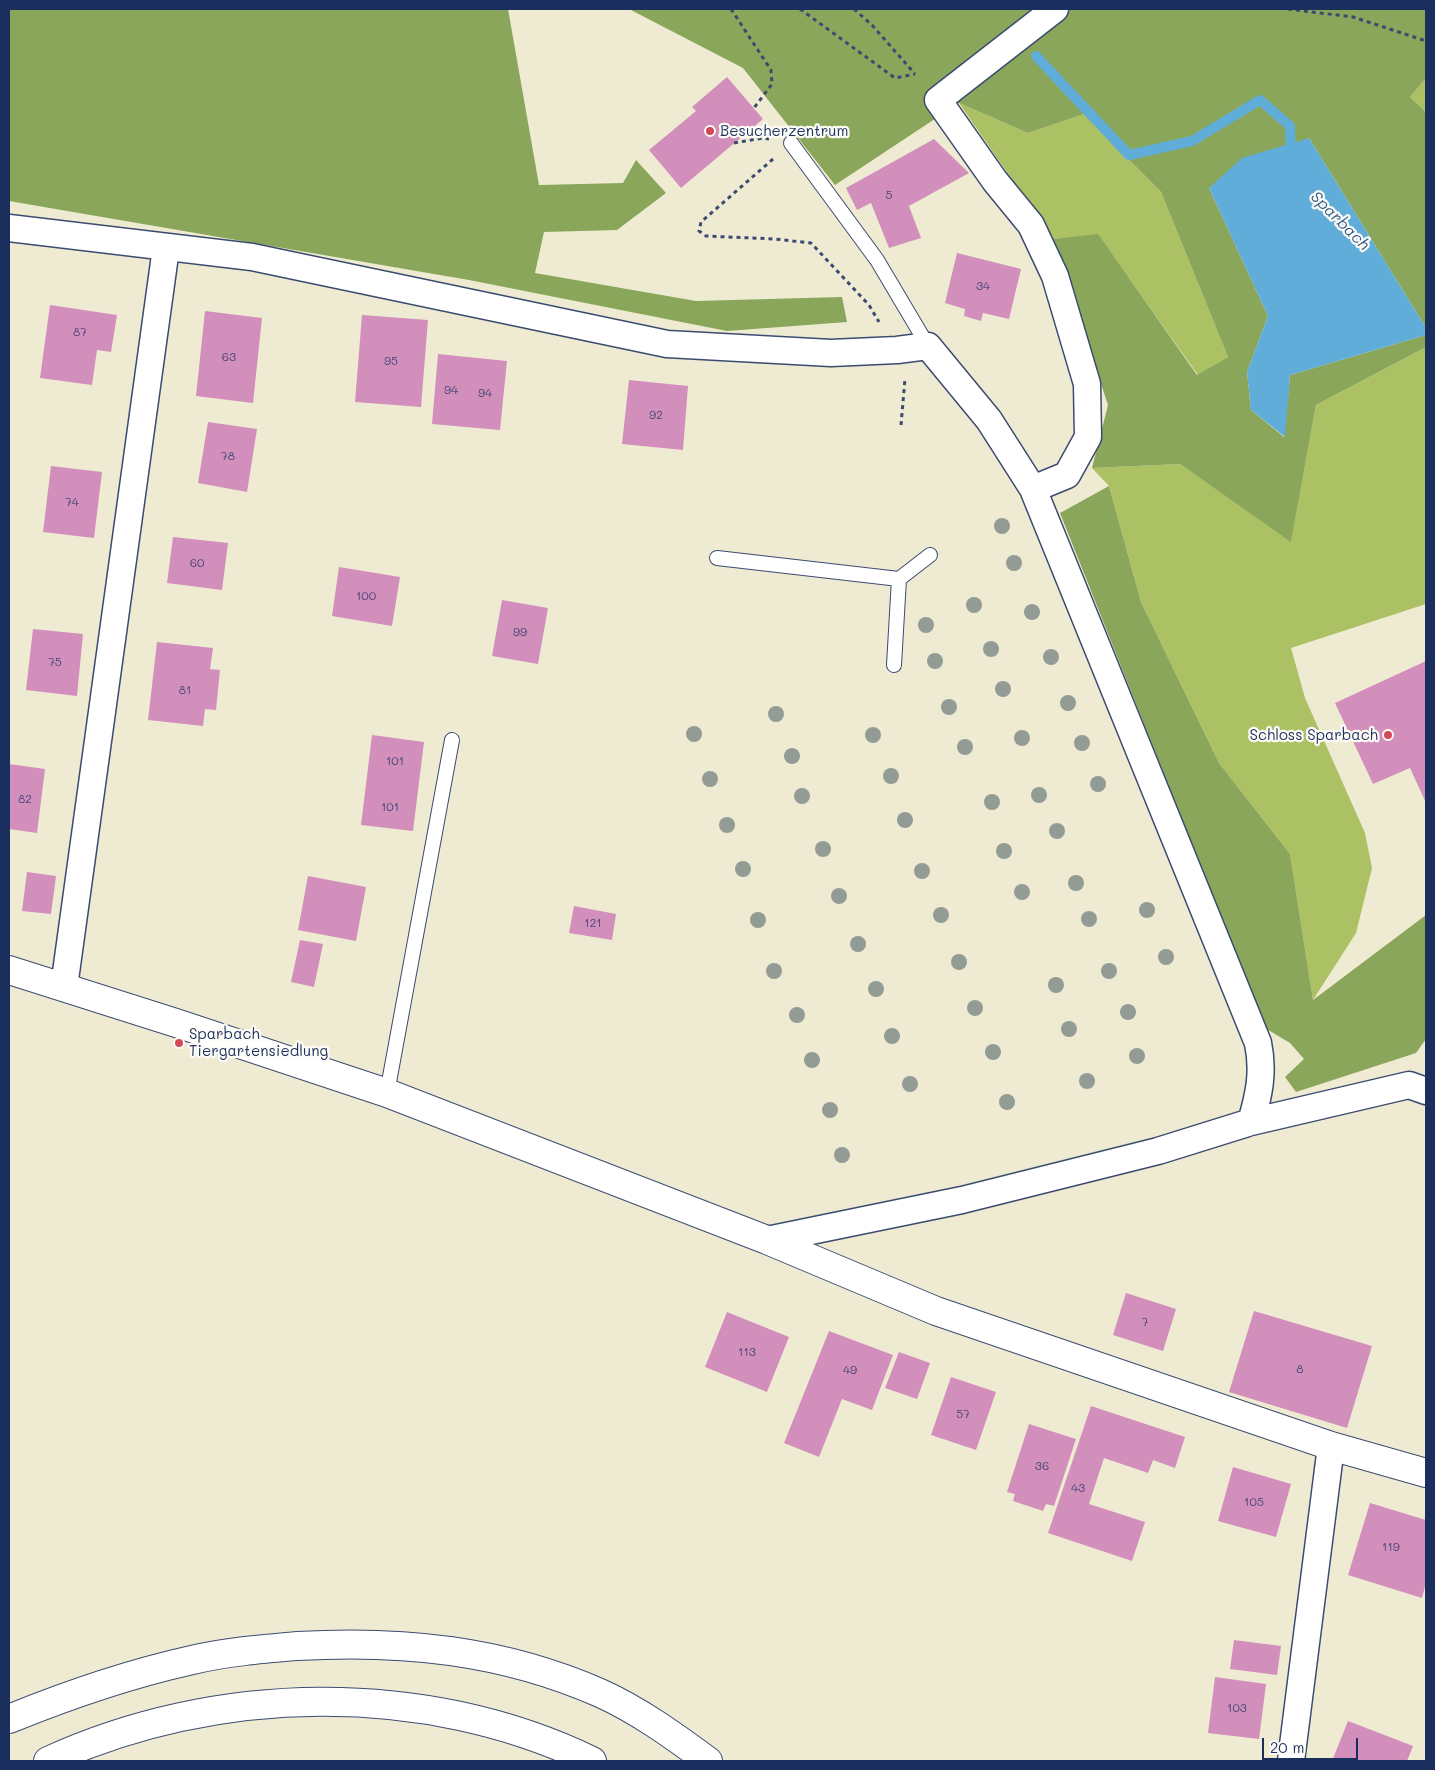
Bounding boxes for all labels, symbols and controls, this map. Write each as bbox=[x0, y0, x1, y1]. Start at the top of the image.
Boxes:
place label: Besucherzentrum bbox=[720, 122, 848, 140]
marker: Besucherzentrum bbox=[704, 125, 716, 137]
house number: 5 bbox=[886, 188, 892, 202]
water label: Sparbach bbox=[1307, 188, 1373, 254]
house number: 34 bbox=[976, 279, 990, 293]
house number: 87 bbox=[73, 325, 87, 339]
house number: 63 bbox=[222, 350, 236, 364]
house number: 95 bbox=[384, 354, 398, 368]
house number: 94 bbox=[444, 383, 458, 397]
house number: 94 bbox=[478, 386, 492, 400]
house number: 92 bbox=[649, 408, 663, 422]
house number: 78 bbox=[221, 449, 235, 463]
house number: 74 bbox=[65, 495, 79, 509]
house number: 60 bbox=[190, 556, 204, 570]
house number: 100 bbox=[356, 589, 376, 603]
house number: 99 bbox=[513, 625, 527, 639]
house number: 75 bbox=[48, 655, 62, 669]
house number: 81 bbox=[179, 683, 191, 697]
place label: Schloss Sparbach bbox=[1249, 726, 1378, 744]
marker: Schloss Sparbach bbox=[1382, 729, 1394, 741]
house number: 101 bbox=[386, 754, 404, 768]
house number: 82 bbox=[18, 792, 32, 806]
house number: 101 bbox=[381, 800, 399, 814]
house number: 121 bbox=[584, 916, 602, 930]
place label: Sparbach Tiergartensiedlung bbox=[189, 1025, 328, 1060]
marker: Sparbach Tiergartensiedlung bbox=[173, 1037, 185, 1049]
house number: 7 bbox=[1142, 1315, 1148, 1329]
house number: 113 bbox=[738, 1345, 756, 1359]
house number: 8 bbox=[1296, 1362, 1304, 1376]
house number: 49 bbox=[843, 1363, 857, 1377]
house number: 57 bbox=[956, 1407, 970, 1421]
house number: 36 bbox=[1035, 1459, 1049, 1473]
house number: 43 bbox=[1071, 1481, 1085, 1495]
house number: 105 bbox=[1244, 1495, 1264, 1509]
house number: 119 bbox=[1382, 1540, 1400, 1554]
house number: 103 bbox=[1227, 1701, 1247, 1715]
scale bar bbox=[1265, 1728, 1361, 1760]
text: 20 m bbox=[1270, 1737, 1304, 1757]

